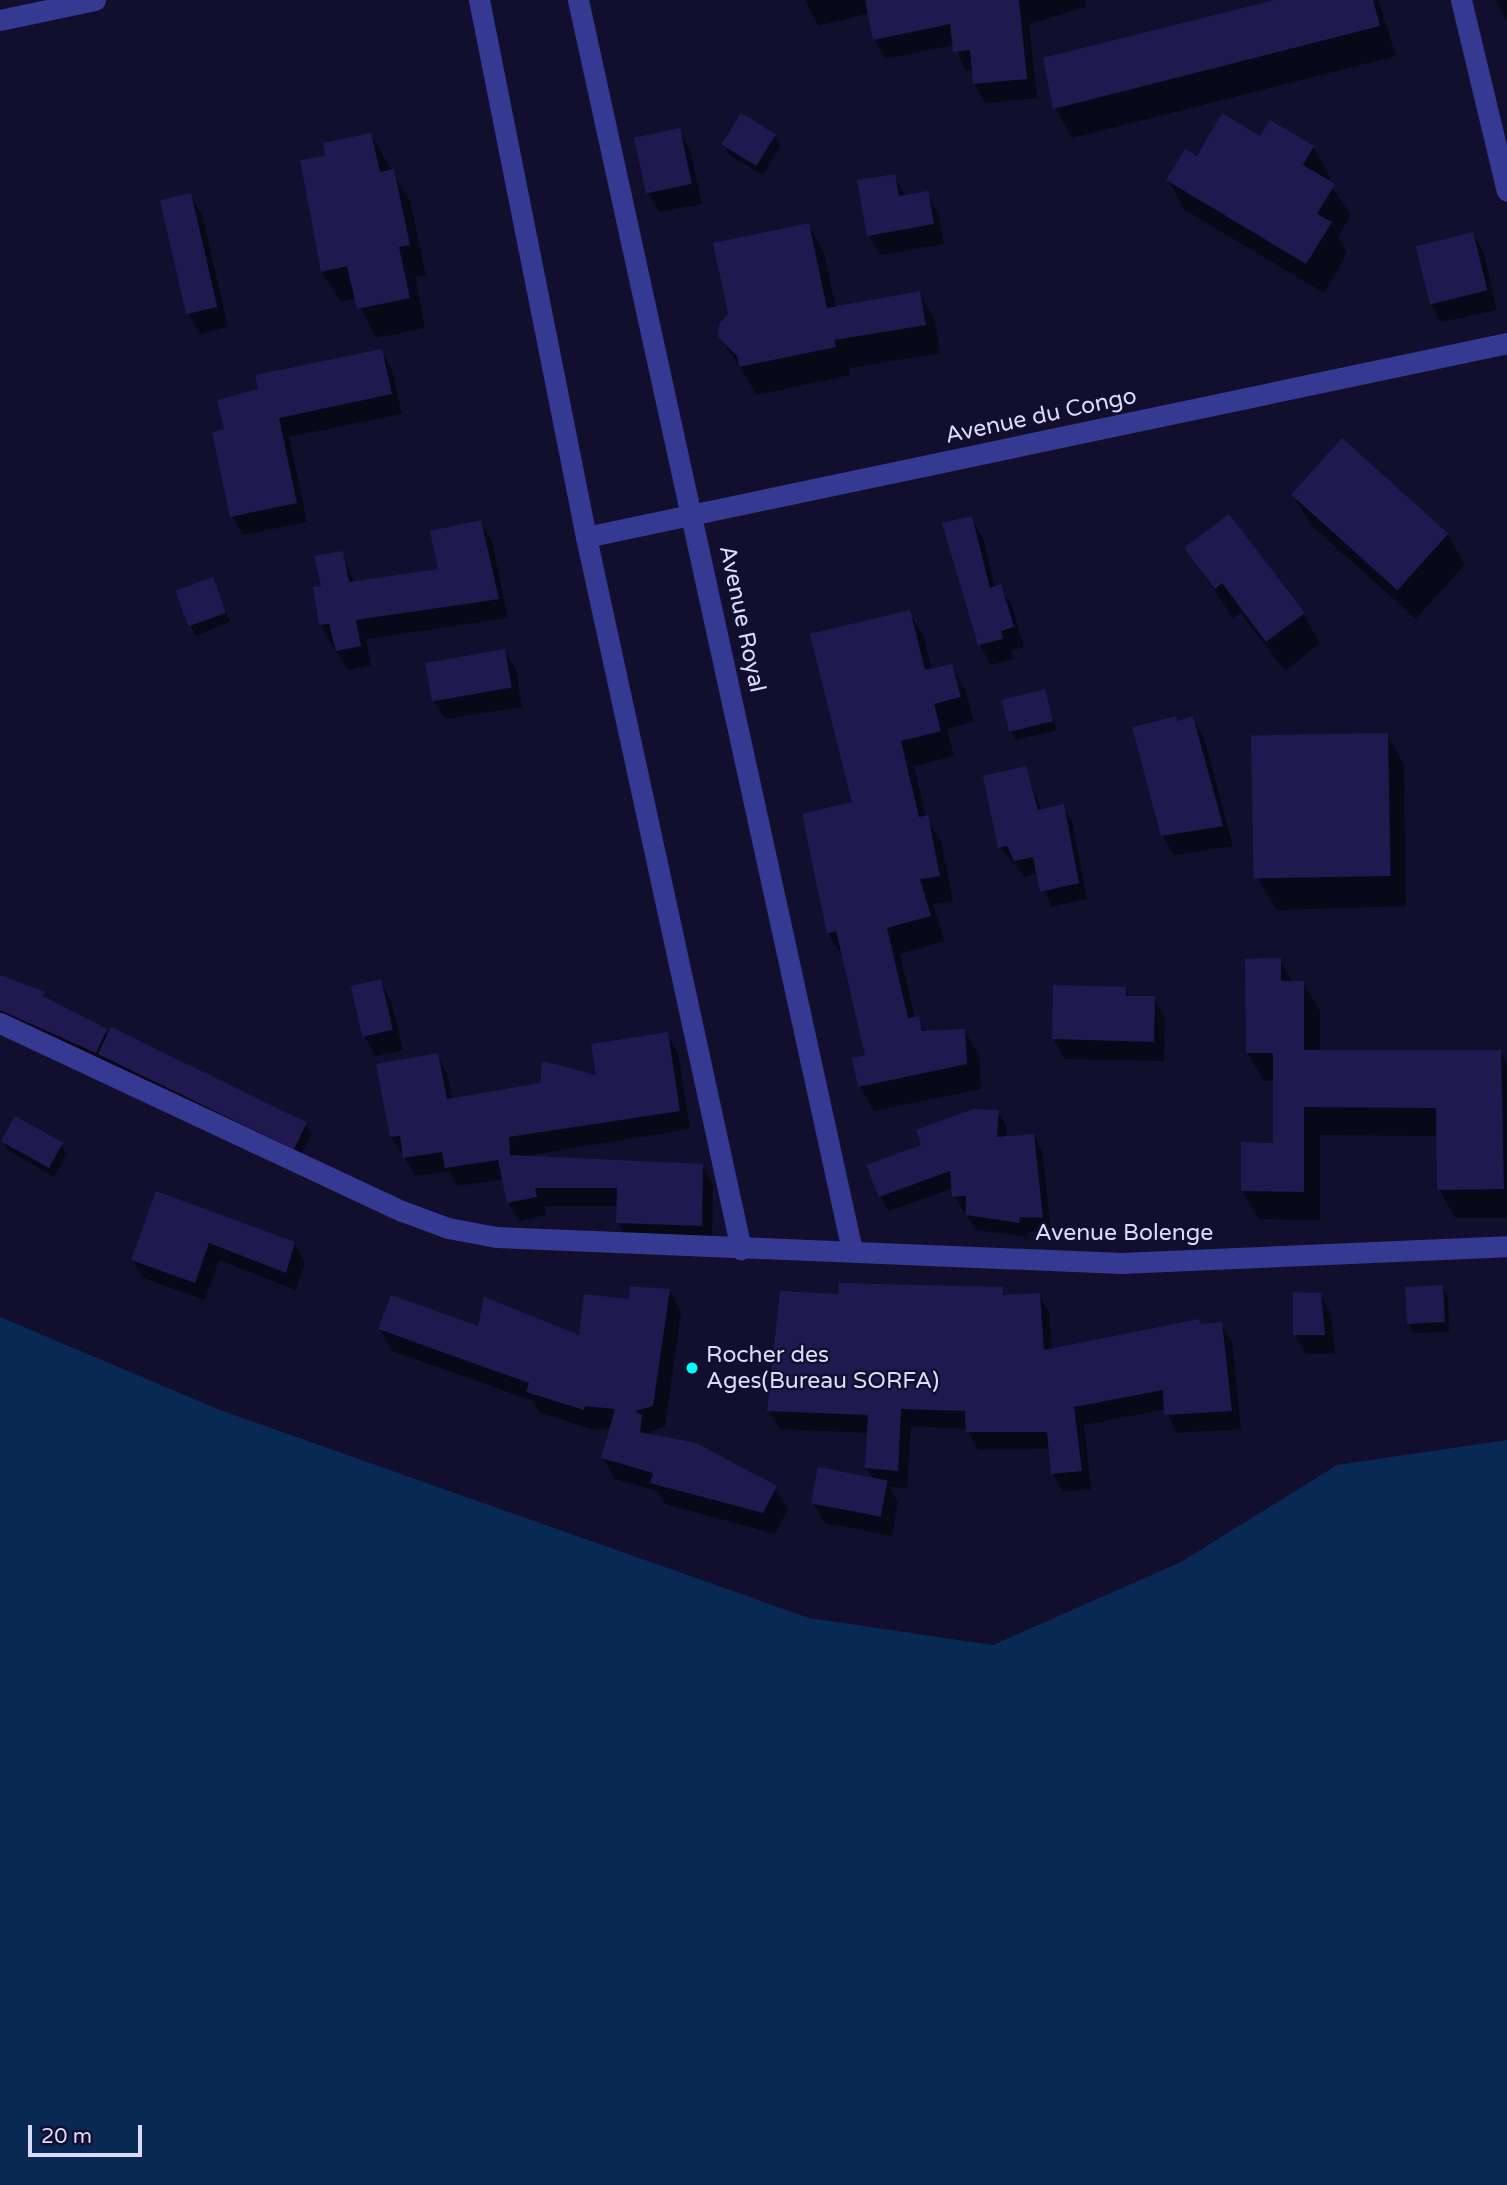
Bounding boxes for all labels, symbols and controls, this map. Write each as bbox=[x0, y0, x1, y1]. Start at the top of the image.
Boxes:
street label: Avenue du Congo bbox=[943, 382, 1139, 450]
street label: Avenue Royal bbox=[713, 543, 771, 695]
street label: Avenue Bolenge bbox=[1035, 1219, 1213, 1247]
place label: Rocher des Ages(Bureau SORFA) bbox=[706, 1341, 939, 1395]
marker: Rocher des Ages(Bureau SORFA) bbox=[684, 1360, 700, 1376]
scale bar bbox=[32, 2112, 145, 2156]
text: 20 m bbox=[41, 2124, 92, 2149]

